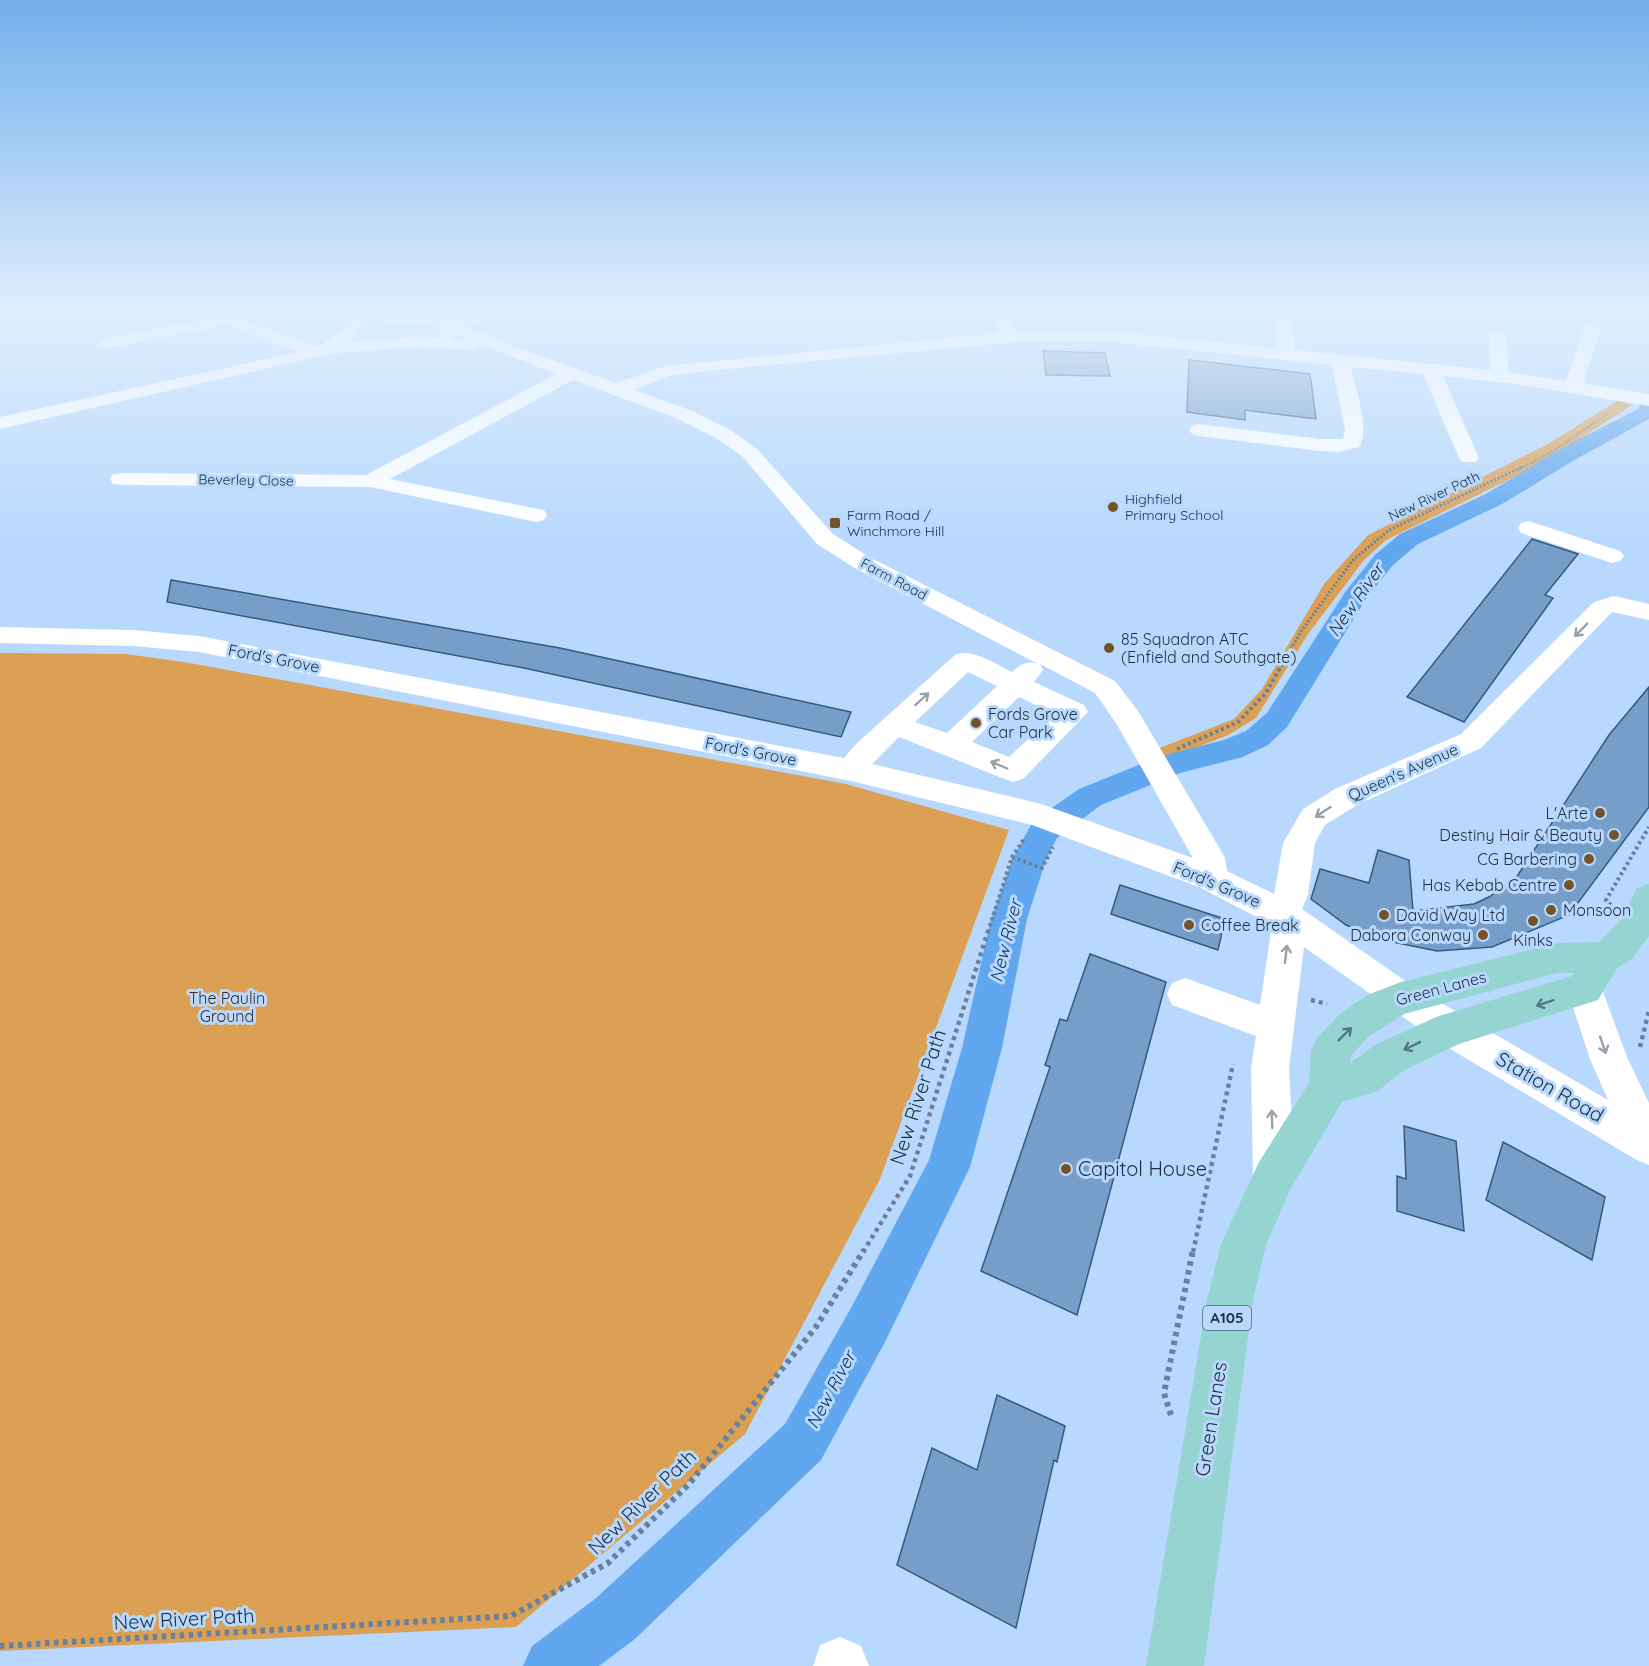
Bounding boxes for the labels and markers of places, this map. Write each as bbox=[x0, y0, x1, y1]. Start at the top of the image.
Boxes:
place label: Highfield Primary School bbox=[1125, 490, 1223, 524]
marker: Highfield Primary School bbox=[1106, 500, 1120, 514]
place label: Farm Road / Winchmore Hill bbox=[847, 506, 944, 540]
marker: Farm Road / Winchmore Hill bbox=[828, 516, 842, 530]
place label: 85 Squadron ATC (Enfield and Southgate) bbox=[1121, 629, 1296, 667]
marker: 85 Squadron ATC (Enfield and Southgate) bbox=[1102, 641, 1116, 655]
place label: Fords Grove Car Park bbox=[988, 704, 1078, 742]
marker: Fords Grove Car Park bbox=[969, 716, 983, 730]
place label: L'Arte bbox=[1546, 803, 1588, 823]
marker: L'Arte bbox=[1593, 806, 1607, 820]
place label: Destiny Hair & Beauty bbox=[1439, 825, 1602, 845]
marker: Destiny Hair & Beauty bbox=[1607, 828, 1621, 842]
place label: CG Barbering bbox=[1477, 849, 1577, 869]
marker: CG Barbering bbox=[1582, 852, 1596, 866]
place label: Has Kebab Centre bbox=[1422, 875, 1557, 895]
marker: Has Kebab Centre bbox=[1562, 878, 1576, 892]
place label: Monsoon bbox=[1563, 900, 1631, 920]
marker: Monsoon bbox=[1544, 903, 1558, 917]
place label: David Way Ltd bbox=[1396, 905, 1505, 925]
marker: David Way Ltd bbox=[1377, 908, 1391, 922]
marker: Kinks bbox=[1526, 914, 1540, 928]
place label: Coffee Break bbox=[1201, 915, 1299, 935]
marker: Coffee Break bbox=[1182, 918, 1196, 932]
place label: Dabora Conway bbox=[1350, 925, 1471, 945]
marker: Dabora Conway bbox=[1476, 928, 1490, 942]
place label: Kinks bbox=[1513, 930, 1553, 950]
place label: Capitol House bbox=[1078, 1156, 1207, 1181]
marker: Capitol House bbox=[1059, 1162, 1073, 1176]

